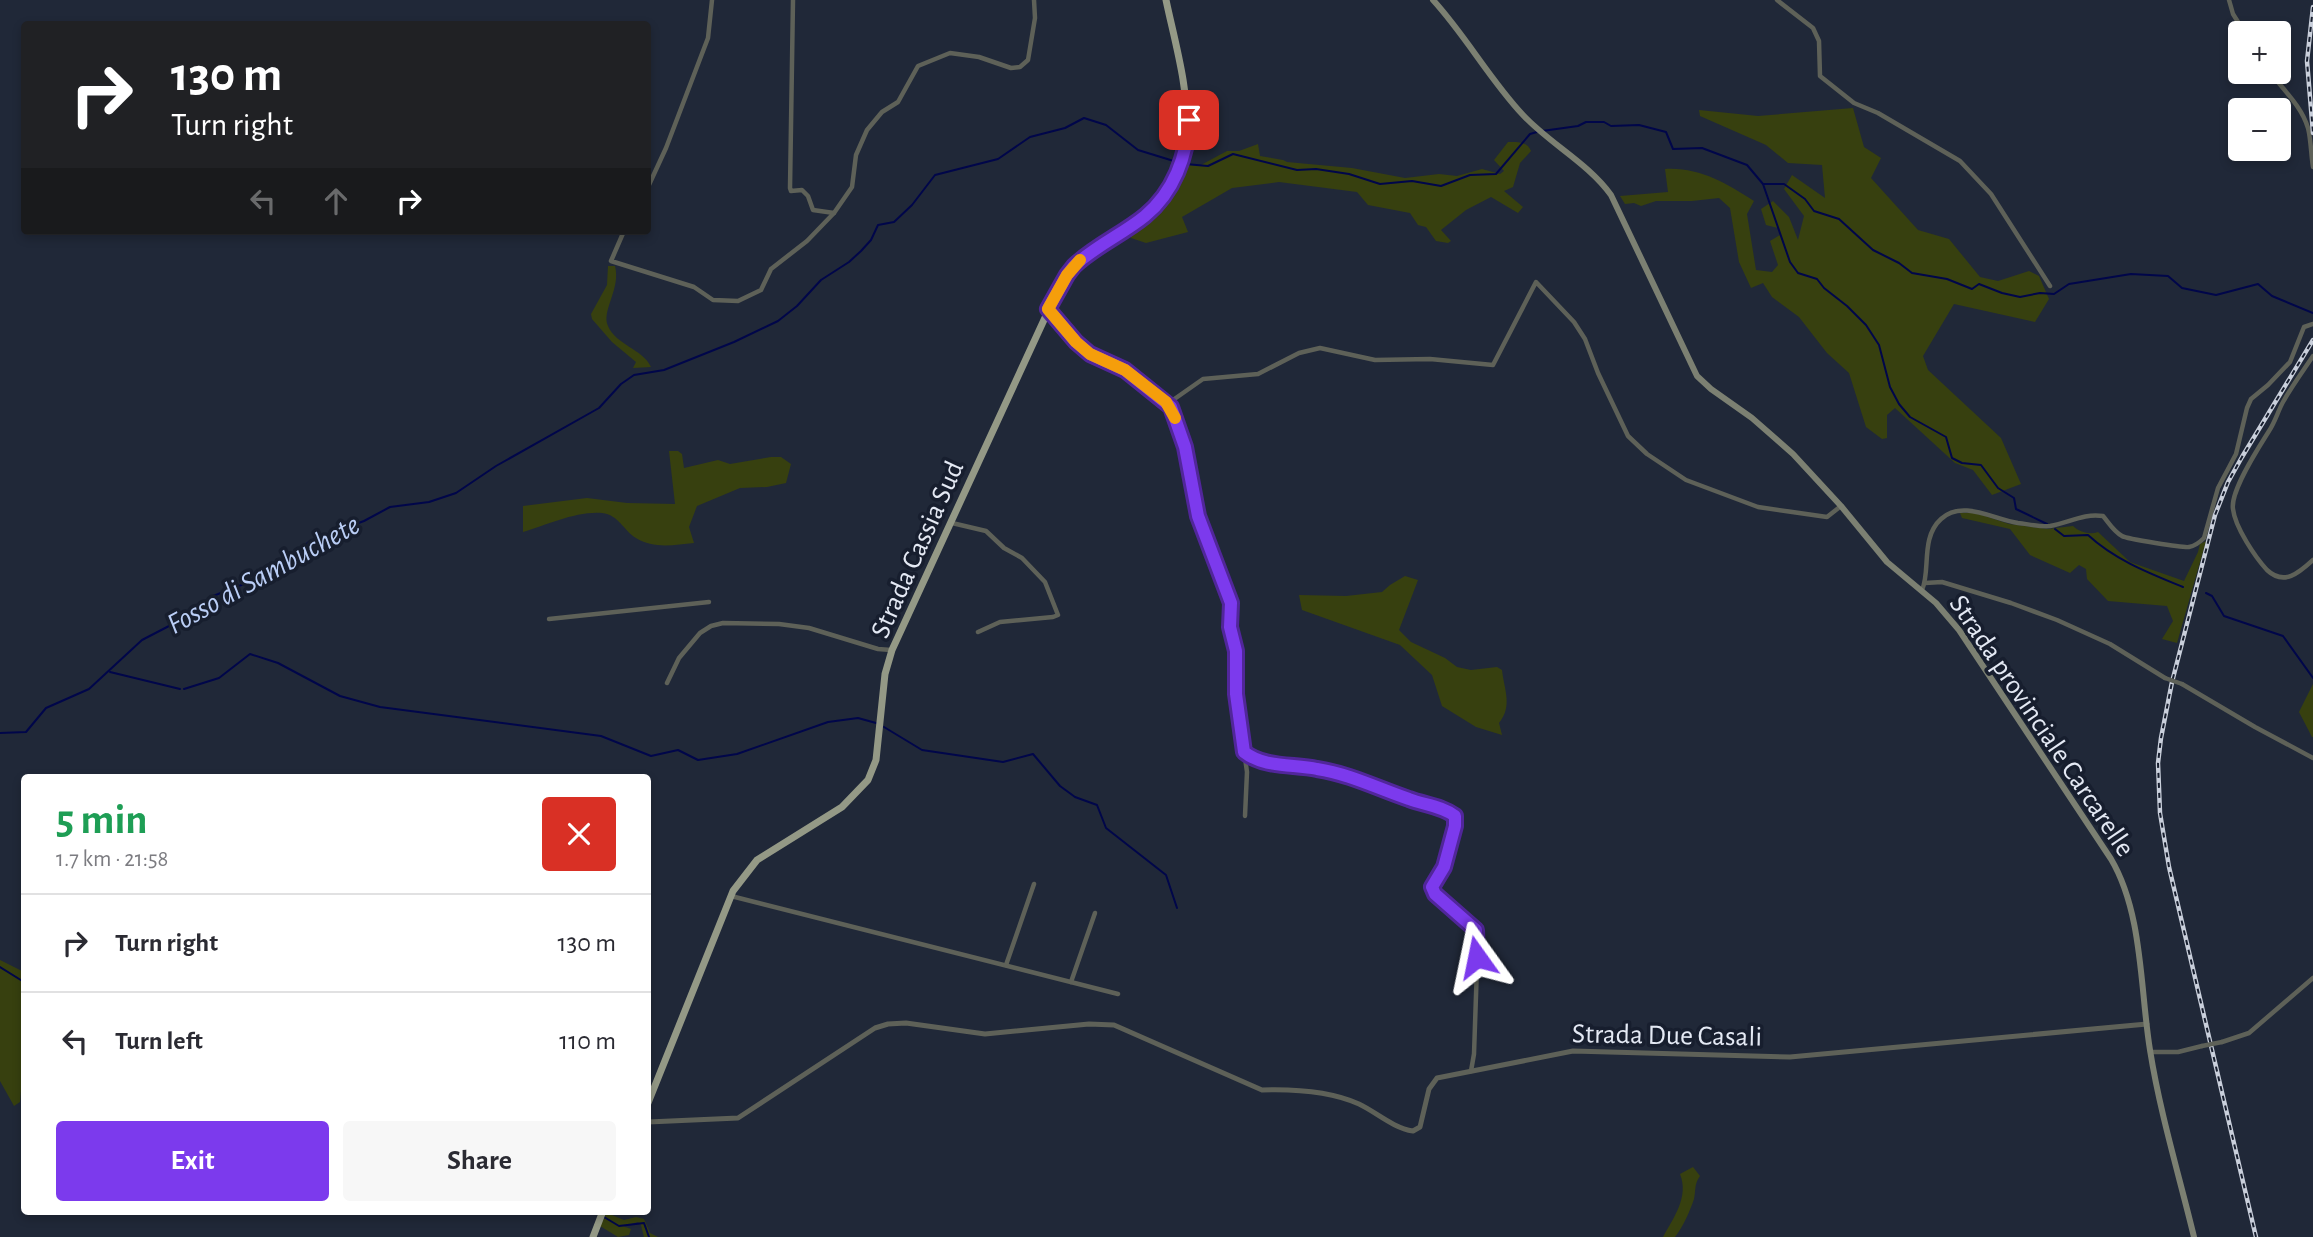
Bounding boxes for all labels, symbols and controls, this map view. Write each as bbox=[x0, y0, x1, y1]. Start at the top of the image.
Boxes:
map controls bbox=[2228, 21, 2291, 161]
button: + bbox=[2228, 21, 2291, 84]
icon: right bbox=[56, 49, 147, 140]
text: 130 m bbox=[171, 51, 282, 100]
pin bbox=[1159, 90, 1219, 150]
button: − bbox=[2228, 98, 2291, 161]
icon: arrive bbox=[1170, 101, 1208, 139]
text: Turn right bbox=[171, 109, 293, 141]
icon: left bbox=[244, 182, 282, 220]
icon: ahead bbox=[317, 182, 355, 220]
icon: right bbox=[390, 182, 428, 220]
street label: Strada Cassia Sud bbox=[866, 457, 969, 642]
water label: Fosso di Sambuchete bbox=[162, 510, 365, 640]
street label: Strada provinciale Carcarelle bbox=[1944, 590, 2139, 862]
button: close bbox=[542, 797, 616, 871]
text: 5 min bbox=[56, 799, 148, 841]
text: 1.7 km · 21:58 bbox=[56, 848, 168, 871]
position arrow bbox=[1440, 920, 1514, 994]
icon: right bbox=[56, 924, 94, 962]
text: Turn right bbox=[115, 930, 218, 956]
text: 130 m bbox=[558, 930, 616, 956]
street label: Strada Due Casali bbox=[1572, 1020, 1762, 1052]
icon: left bbox=[56, 1022, 94, 1060]
text: Turn left bbox=[115, 1028, 203, 1054]
text: 110 m bbox=[559, 1028, 616, 1054]
button: Exit bbox=[56, 1121, 329, 1201]
button: Share bbox=[343, 1121, 616, 1201]

